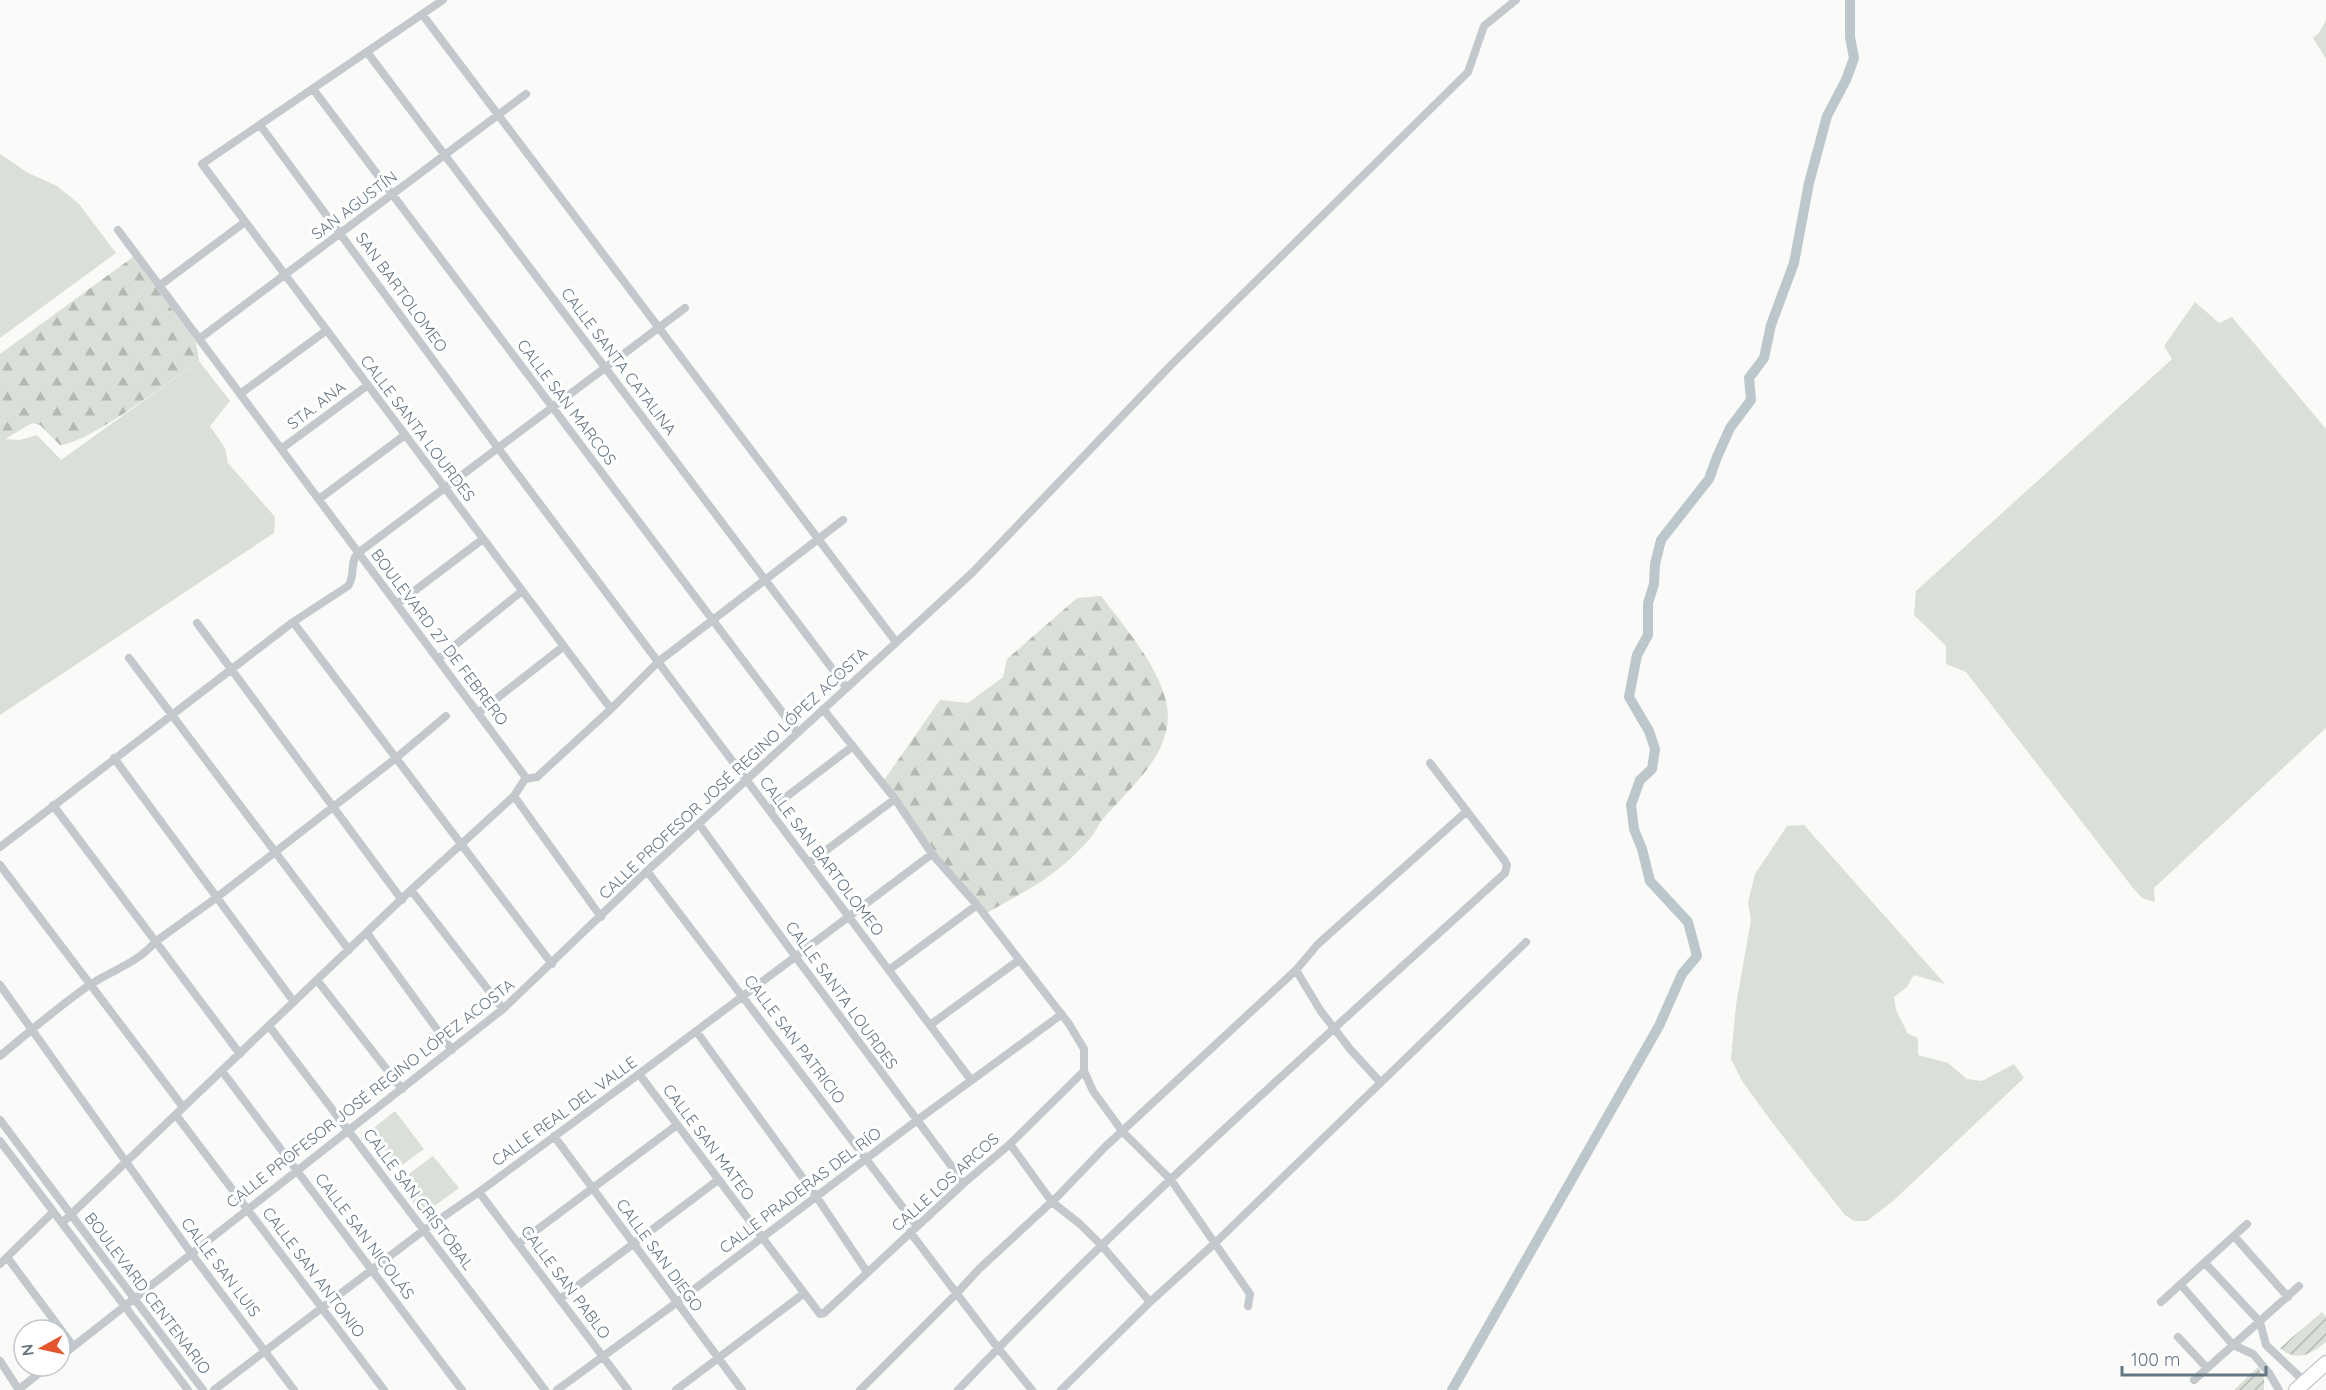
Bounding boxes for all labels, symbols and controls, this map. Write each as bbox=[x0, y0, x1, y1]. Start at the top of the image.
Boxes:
street label: SAN AGUSTÍN bbox=[307, 166, 401, 244]
street label: SAN BARTOLOMEO bbox=[352, 228, 452, 356]
street label: CALLE SANTA CATALINA bbox=[557, 283, 681, 439]
street label: CALLE SAN MARCOS bbox=[513, 335, 621, 469]
street label: CALLE SANTA LOURDES bbox=[356, 351, 480, 505]
street label: STA. ANA bbox=[283, 377, 349, 433]
street label: BOULEVARD 27 DE FEBRERO bbox=[367, 545, 513, 729]
street label: CALLE PROFESOR JOSÉ REGINO LÓPEZ ACOSTA bbox=[594, 643, 872, 903]
street label: CALLE SAN BARTOLOMEO bbox=[755, 772, 889, 940]
street label: CALLE SANTA LOURDES bbox=[782, 917, 902, 1073]
street label: CALLE SAN PATRICIO bbox=[740, 971, 850, 1107]
street label: CALLE PROFESOR JOSÉ REGINO LÓPEZ ACOSTA bbox=[222, 974, 518, 1212]
street label: CALLE REAL DEL VALLE bbox=[488, 1052, 640, 1170]
street label: CALLE SAN MATEO bbox=[659, 1080, 759, 1204]
street label: CALLE PRADERAS DEL RÍO bbox=[715, 1123, 885, 1257]
street label: CALLE SAN CRISTÓBAL bbox=[359, 1124, 479, 1274]
street label: CALLE LOS ARCOS bbox=[887, 1128, 1003, 1236]
street label: CALLE SAN NICOLÁS bbox=[311, 1169, 419, 1303]
street label: CALLE SAN DIEGO bbox=[612, 1195, 708, 1315]
street label: CALLE SAN ANTONIO bbox=[258, 1203, 370, 1341]
street label: BOULEVARD CENTENARIO bbox=[81, 1208, 215, 1378]
street label: CALLE SAN LUIS bbox=[177, 1213, 265, 1321]
street label: CALLE SAN PABLO bbox=[517, 1221, 615, 1343]
north arrow bbox=[12, 1318, 72, 1378]
scale bar bbox=[2122, 1339, 2266, 1377]
text: N bbox=[16, 1343, 38, 1357]
text: 100 m bbox=[2131, 1348, 2180, 1371]

